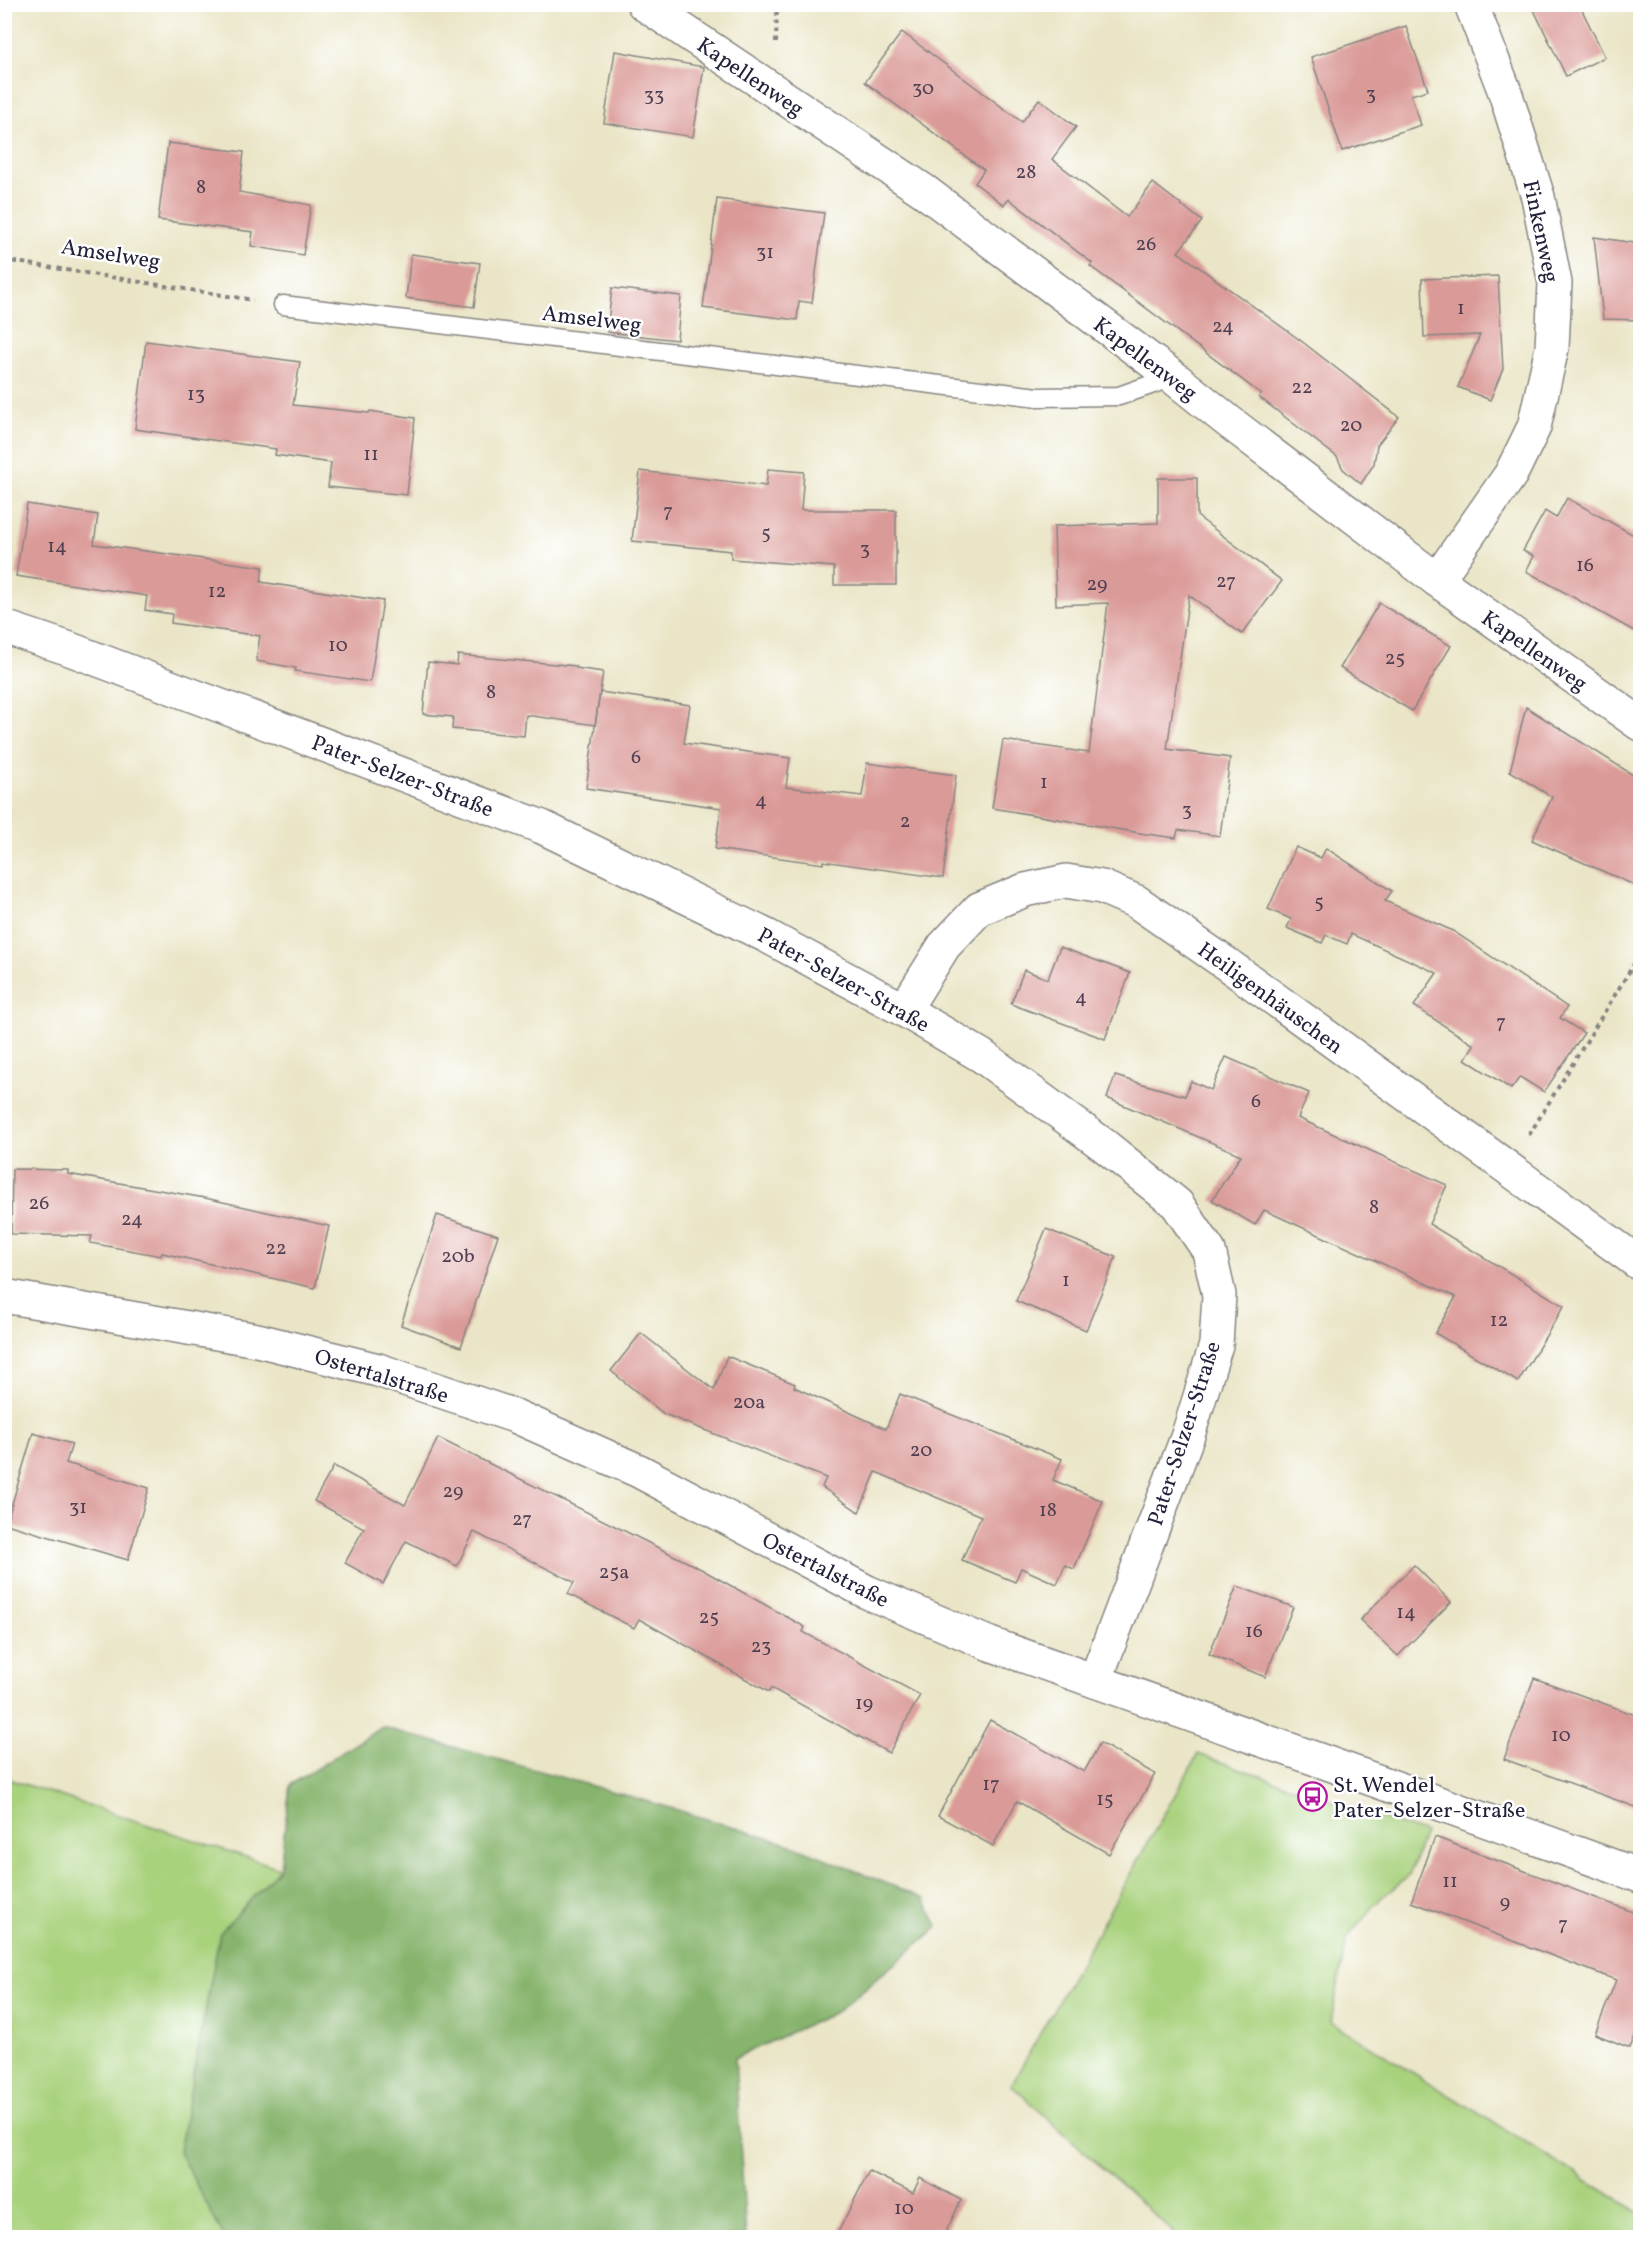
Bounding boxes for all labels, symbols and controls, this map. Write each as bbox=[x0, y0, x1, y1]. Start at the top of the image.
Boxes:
street label: Kapellenweg bbox=[690, 31, 809, 125]
house number: 30 bbox=[912, 75, 934, 103]
house number: 3 bbox=[1366, 81, 1376, 109]
house number: 33 bbox=[644, 82, 664, 110]
house number: 28 bbox=[1016, 159, 1036, 187]
house number: 8 bbox=[196, 174, 206, 202]
street label: Finkenweg bbox=[1514, 177, 1566, 286]
house number: 26 bbox=[1136, 231, 1156, 259]
street label: Amselweg bbox=[59, 232, 162, 279]
house number: 31 bbox=[756, 239, 774, 267]
house number: 1 bbox=[1457, 295, 1465, 323]
street label: Amselweg bbox=[540, 299, 643, 342]
street label: Kapellenweg bbox=[1086, 311, 1203, 409]
house number: 24 bbox=[1212, 313, 1234, 341]
house number: 22 bbox=[1291, 374, 1313, 402]
house number: 13 bbox=[187, 381, 205, 409]
house number: 20 bbox=[1340, 412, 1362, 440]
house number: 11 bbox=[363, 441, 379, 469]
house number: 7 bbox=[663, 498, 673, 526]
house number: 5 bbox=[761, 520, 771, 548]
house number: 14 bbox=[47, 533, 67, 561]
house number: 3 bbox=[860, 536, 870, 564]
house number: 16 bbox=[1576, 552, 1594, 580]
house number: 27 bbox=[1216, 568, 1236, 596]
house number: 29 bbox=[1087, 571, 1107, 599]
house number: 12 bbox=[208, 578, 226, 606]
street label: Kapellenweg bbox=[1474, 604, 1593, 700]
house number: 10 bbox=[328, 632, 348, 660]
house number: 25 bbox=[1385, 645, 1405, 673]
house number: 8 bbox=[486, 679, 496, 707]
street label: Pater-Selzer-Straße bbox=[307, 728, 497, 826]
house number: 6 bbox=[631, 744, 641, 772]
house number: 1 bbox=[1040, 769, 1048, 797]
house number: 4 bbox=[755, 787, 767, 815]
house number: 3 bbox=[1182, 797, 1192, 825]
house number: 2 bbox=[900, 808, 910, 836]
house number: 5 bbox=[1314, 889, 1324, 917]
street label: Pater-Selzer-Straße bbox=[751, 921, 934, 1041]
street label: Heiligenhäuschen bbox=[1190, 935, 1349, 1063]
house number: 4 bbox=[1075, 984, 1087, 1012]
house number: 7 bbox=[1496, 1009, 1506, 1037]
house number: 6 bbox=[1251, 1088, 1261, 1116]
house number: 26 bbox=[29, 1190, 49, 1218]
house number: 8 bbox=[1369, 1194, 1379, 1222]
house number: 24 bbox=[121, 1206, 143, 1234]
house number: 22 bbox=[265, 1235, 287, 1263]
house number: 20b bbox=[441, 1243, 475, 1271]
house number: 1 bbox=[1062, 1267, 1070, 1295]
house number: 12 bbox=[1490, 1307, 1508, 1335]
street label: Pater-Selzer-Straße bbox=[1141, 1337, 1230, 1530]
street label: Ostertalstraße bbox=[310, 1342, 452, 1413]
house number: 20a bbox=[733, 1389, 765, 1417]
house number: 20 bbox=[910, 1437, 932, 1465]
house number: 29 bbox=[443, 1478, 463, 1506]
house number: 31 bbox=[69, 1494, 87, 1522]
house number: 18 bbox=[1039, 1497, 1057, 1525]
house number: 27 bbox=[512, 1506, 532, 1534]
street label: Ostertalstraße bbox=[756, 1526, 894, 1617]
house number: 25a bbox=[599, 1559, 629, 1587]
house number: 14 bbox=[1396, 1599, 1416, 1627]
house number: 25 bbox=[699, 1604, 719, 1632]
house number: 16 bbox=[1245, 1618, 1263, 1646]
house number: 23 bbox=[751, 1633, 771, 1661]
house number: 19 bbox=[855, 1690, 873, 1718]
house number: 10 bbox=[1551, 1722, 1571, 1750]
house number: 17 bbox=[982, 1771, 1000, 1799]
place label: St. Wendel Pater-Selzer-Straße bbox=[1333, 1771, 1525, 1827]
bus stop icon: St. Wendel Pater-Selzer-Straße bbox=[1296, 1781, 1328, 1813]
house number: 15 bbox=[1096, 1786, 1114, 1814]
house number: 11 bbox=[1442, 1868, 1458, 1896]
house number: 9 bbox=[1500, 1889, 1510, 1917]
house number: 7 bbox=[1558, 1911, 1568, 1939]
house number: 10 bbox=[894, 2195, 914, 2223]

